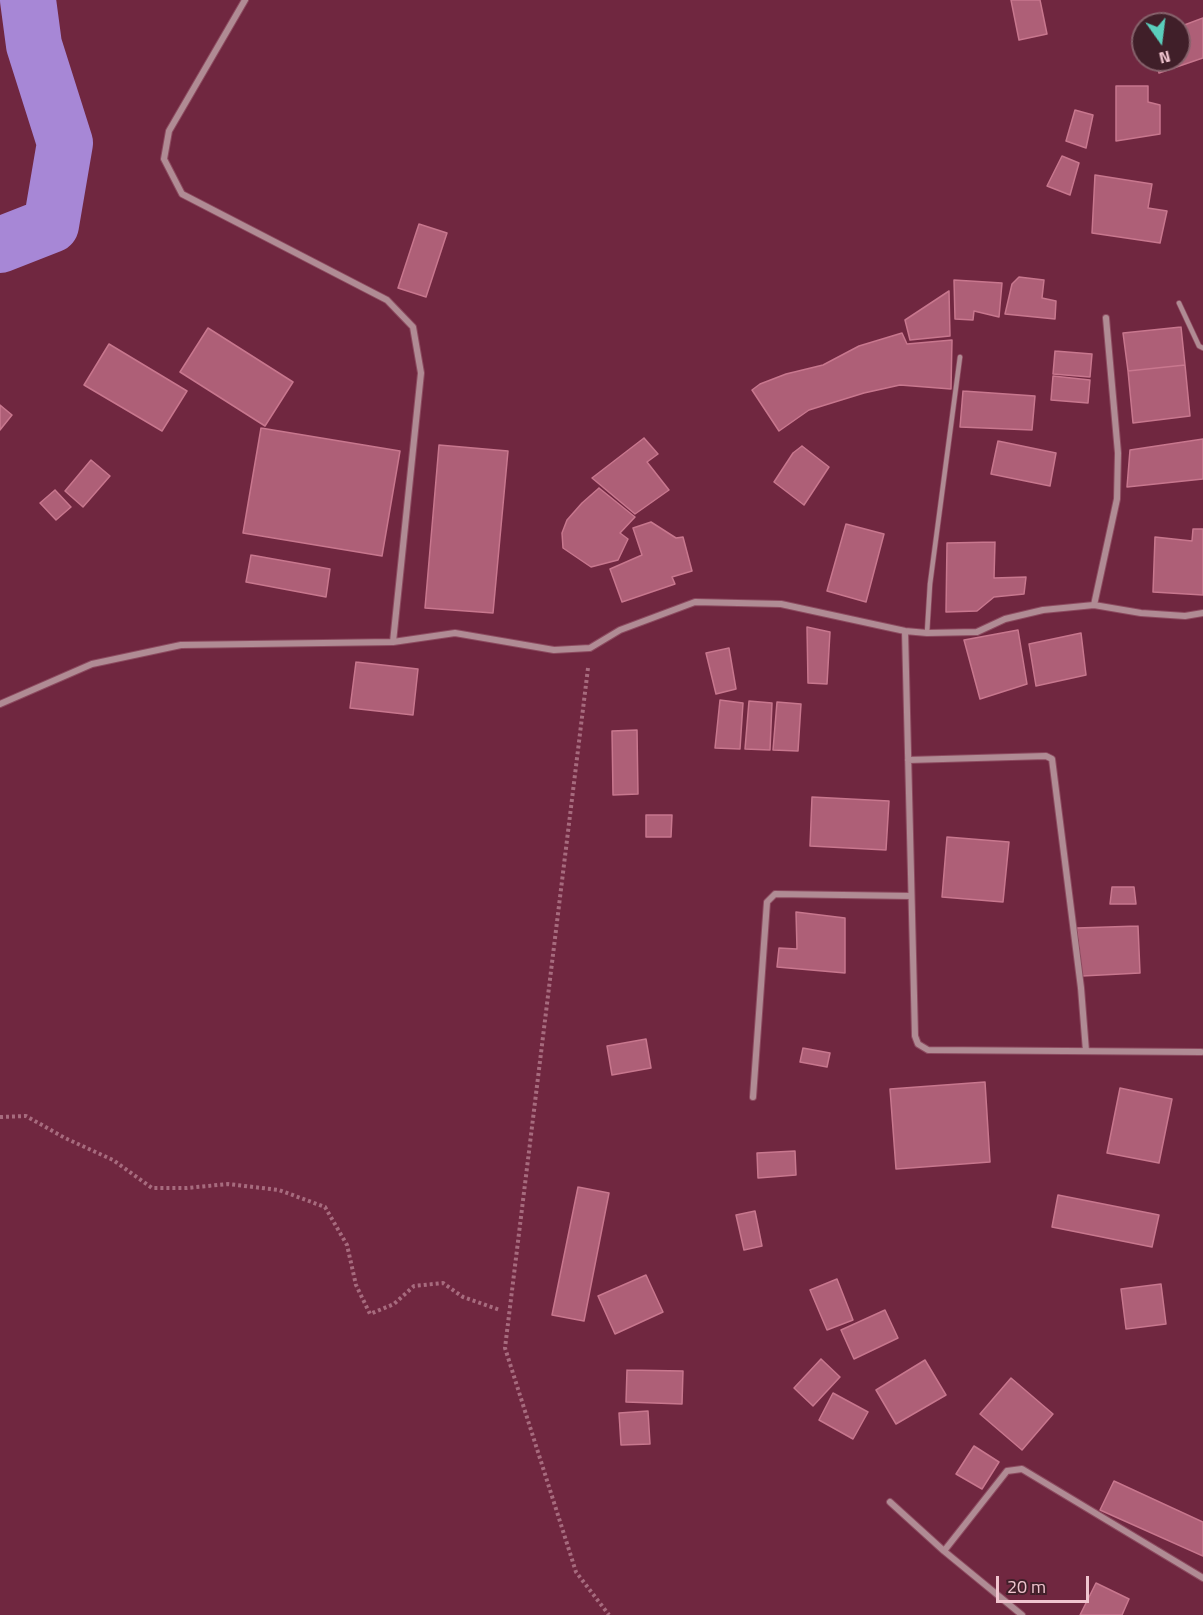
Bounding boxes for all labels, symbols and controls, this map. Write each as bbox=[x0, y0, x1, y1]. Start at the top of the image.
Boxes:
north arrow bbox=[1131, 12, 1191, 72]
text: N bbox=[1157, 45, 1173, 71]
scale bar bbox=[999, 1564, 1092, 1602]
text: 20 m bbox=[1007, 1573, 1046, 1600]

